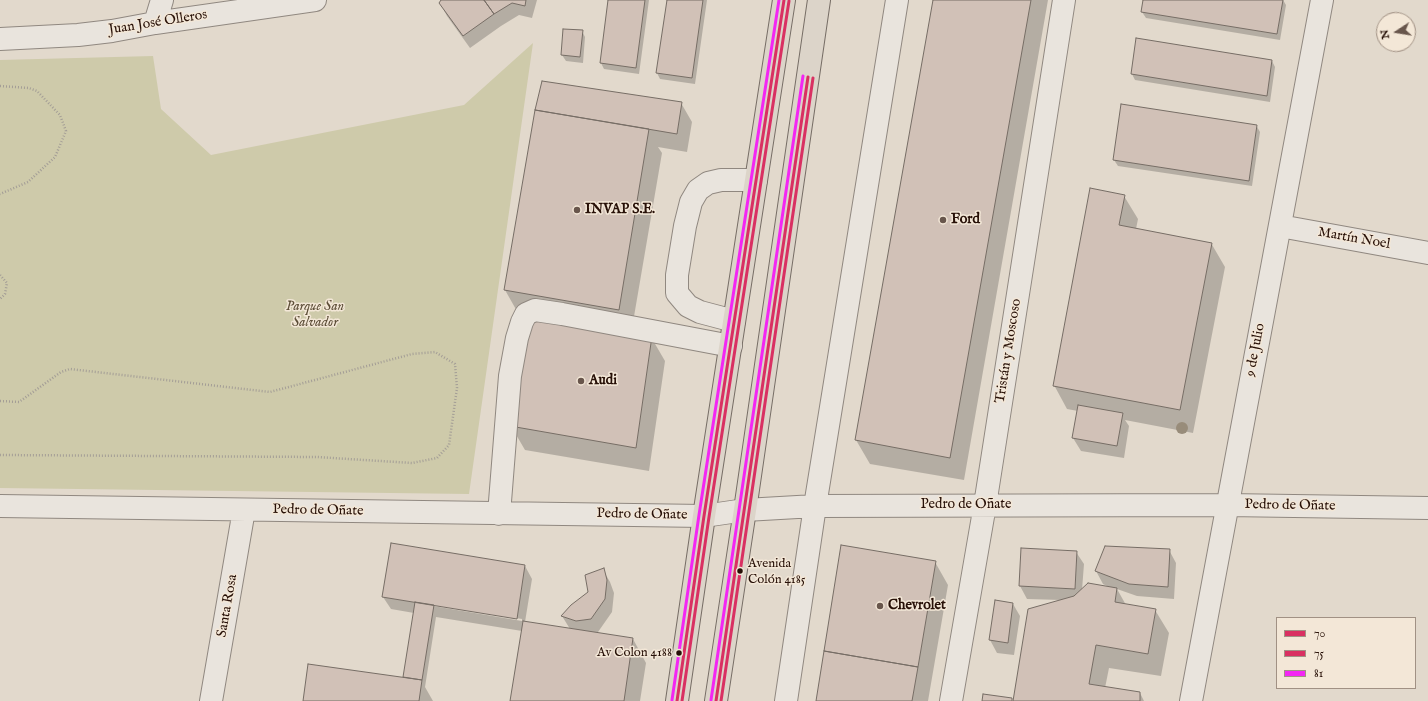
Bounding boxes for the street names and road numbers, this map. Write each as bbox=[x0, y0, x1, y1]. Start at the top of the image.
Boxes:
street label: Juan José Olleros bbox=[107, 7, 209, 39]
street label: Martín Noel bbox=[1317, 224, 1391, 254]
street label: Tristán y Moscoso bbox=[992, 297, 1026, 405]
street label: 9 de Julio bbox=[1243, 322, 1269, 378]
street label: Pedro de Oñate bbox=[921, 497, 1011, 513]
street label: Pedro de Oñate bbox=[1244, 497, 1336, 515]
street label: Pedro de Oñate bbox=[272, 502, 364, 520]
street label: Pedro de Oñate bbox=[596, 506, 688, 524]
street label: Santa Rosa bbox=[214, 573, 242, 639]

